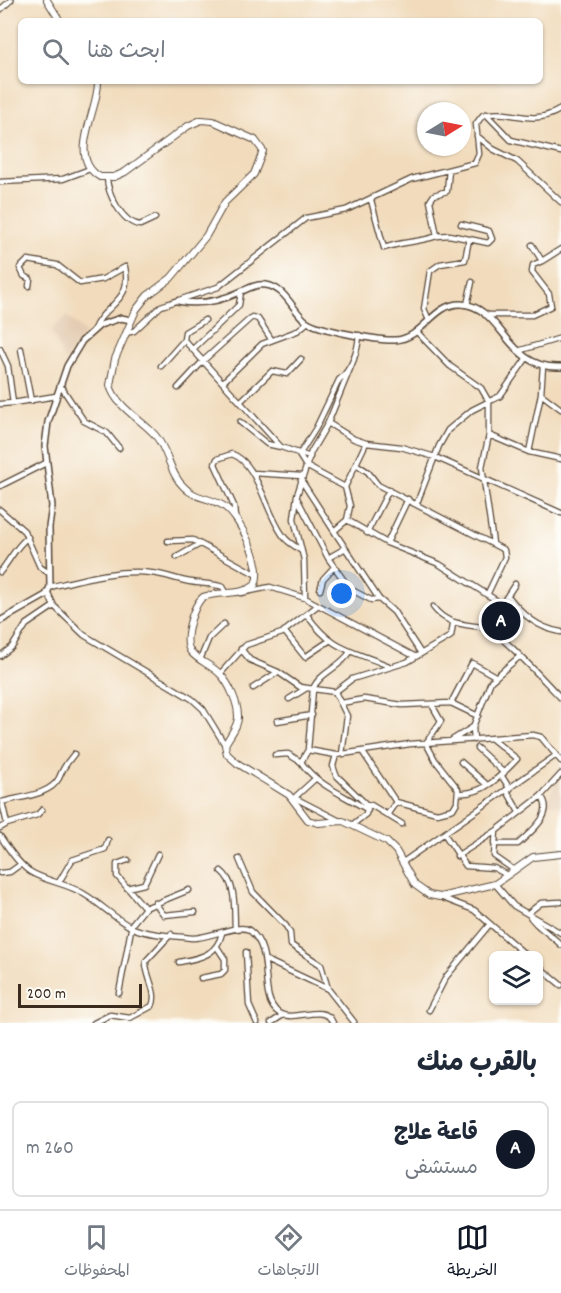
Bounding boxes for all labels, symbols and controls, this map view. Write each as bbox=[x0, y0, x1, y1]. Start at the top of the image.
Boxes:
search box bbox=[18, 18, 543, 84]
icon: search bbox=[39, 35, 72, 68]
text: ابحث هنا bbox=[87, 37, 166, 68]
north arrow bbox=[417, 102, 471, 156]
your location bbox=[327, 579, 356, 608]
pin: A bbox=[482, 598, 520, 644]
map controls bbox=[489, 951, 543, 1005]
button: layers bbox=[489, 951, 543, 1005]
scale bar bbox=[18, 981, 142, 1008]
text: 200 m bbox=[27, 983, 66, 1006]
text: بالقرب منك bbox=[417, 1046, 537, 1083]
text: قاعة علاج bbox=[394, 1119, 478, 1150]
text: 260 m bbox=[26, 1135, 74, 1163]
text: A bbox=[510, 1135, 521, 1163]
text: مستشفى bbox=[405, 1155, 478, 1183]
tab: المحفوظات bbox=[64, 1221, 130, 1284]
tab: الاتجاهات bbox=[258, 1221, 319, 1284]
tab: الخريطة bbox=[447, 1221, 497, 1284]

